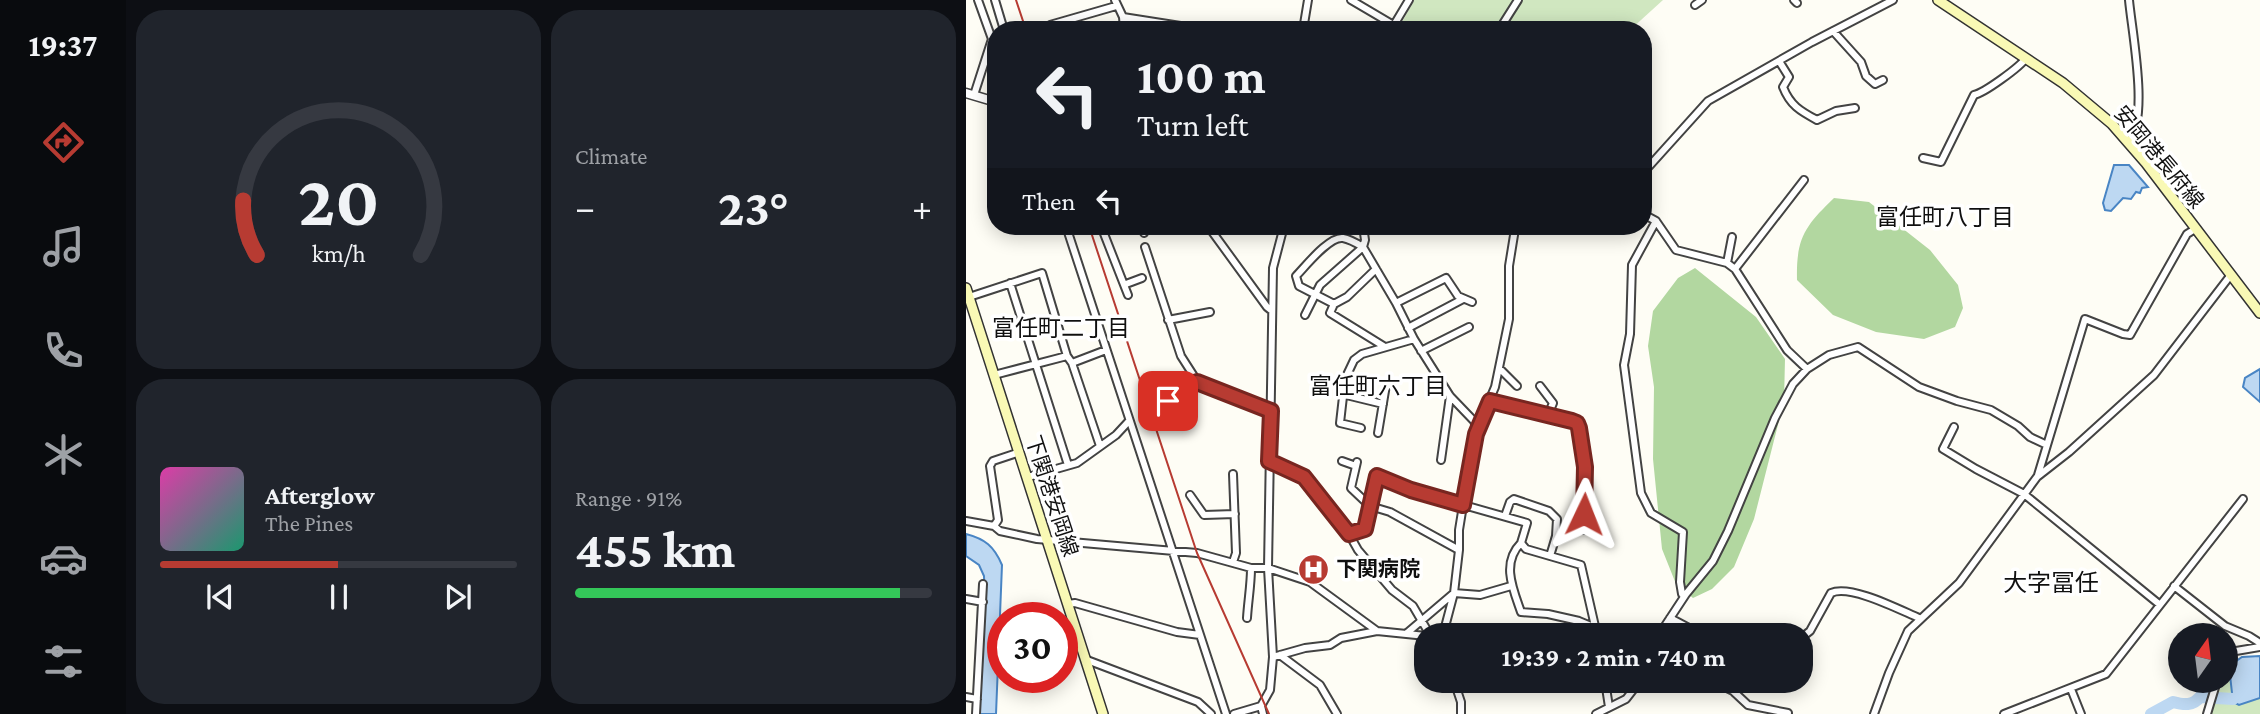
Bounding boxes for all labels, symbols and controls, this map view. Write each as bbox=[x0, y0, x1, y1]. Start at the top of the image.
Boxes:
text: 19:37 bbox=[28, 27, 98, 63]
icon: left bbox=[1022, 49, 1113, 140]
text: 100 m bbox=[1137, 49, 1266, 104]
street label: 安岡港長府線 bbox=[2109, 101, 2209, 213]
text: Turn left bbox=[1137, 107, 1248, 143]
icon: directions bbox=[39, 118, 88, 167]
text: Climate bbox=[575, 143, 647, 169]
text: 20 bbox=[298, 161, 379, 242]
text: 23° bbox=[718, 178, 789, 236]
icon: left bbox=[1090, 182, 1128, 220]
text: − bbox=[575, 186, 595, 228]
text: + bbox=[912, 186, 932, 228]
text: Then bbox=[1022, 187, 1076, 216]
district label: 富任町八丁目 bbox=[1876, 204, 2014, 230]
icon: music bbox=[39, 222, 88, 271]
text: km/h bbox=[312, 240, 365, 267]
district label: 富任町二丁目 bbox=[992, 315, 1130, 341]
icon: phone bbox=[39, 326, 88, 375]
pin bbox=[1138, 371, 1198, 431]
district label: 富任町六丁目 bbox=[1309, 373, 1447, 399]
icon: arrive bbox=[1149, 382, 1187, 420]
icon: climate bbox=[39, 430, 88, 479]
street label: 下関港安岡線 bbox=[1021, 432, 1083, 560]
position arrow bbox=[1547, 477, 1621, 551]
text: Afterglow bbox=[265, 481, 375, 510]
text: Range · 91% bbox=[575, 485, 682, 511]
text: The Pines bbox=[265, 510, 353, 536]
text: 455 km bbox=[575, 520, 735, 578]
icon: car bbox=[39, 534, 88, 583]
hospital icon: 下関病院 bbox=[1296, 552, 1330, 586]
place label: 下関病院 bbox=[1336, 557, 1420, 581]
district label: 大字冨任 bbox=[2003, 569, 2099, 596]
icon: previous bbox=[201, 578, 239, 616]
icon: pause bbox=[320, 578, 358, 616]
icon: next bbox=[439, 578, 477, 616]
speed limit sign: 30 bbox=[987, 602, 1078, 693]
north arrow bbox=[2168, 623, 2238, 693]
map controls bbox=[2168, 623, 2238, 693]
icon: filters bbox=[39, 637, 88, 686]
text: 19:39 · 2 min · 740 m bbox=[1501, 643, 1726, 672]

